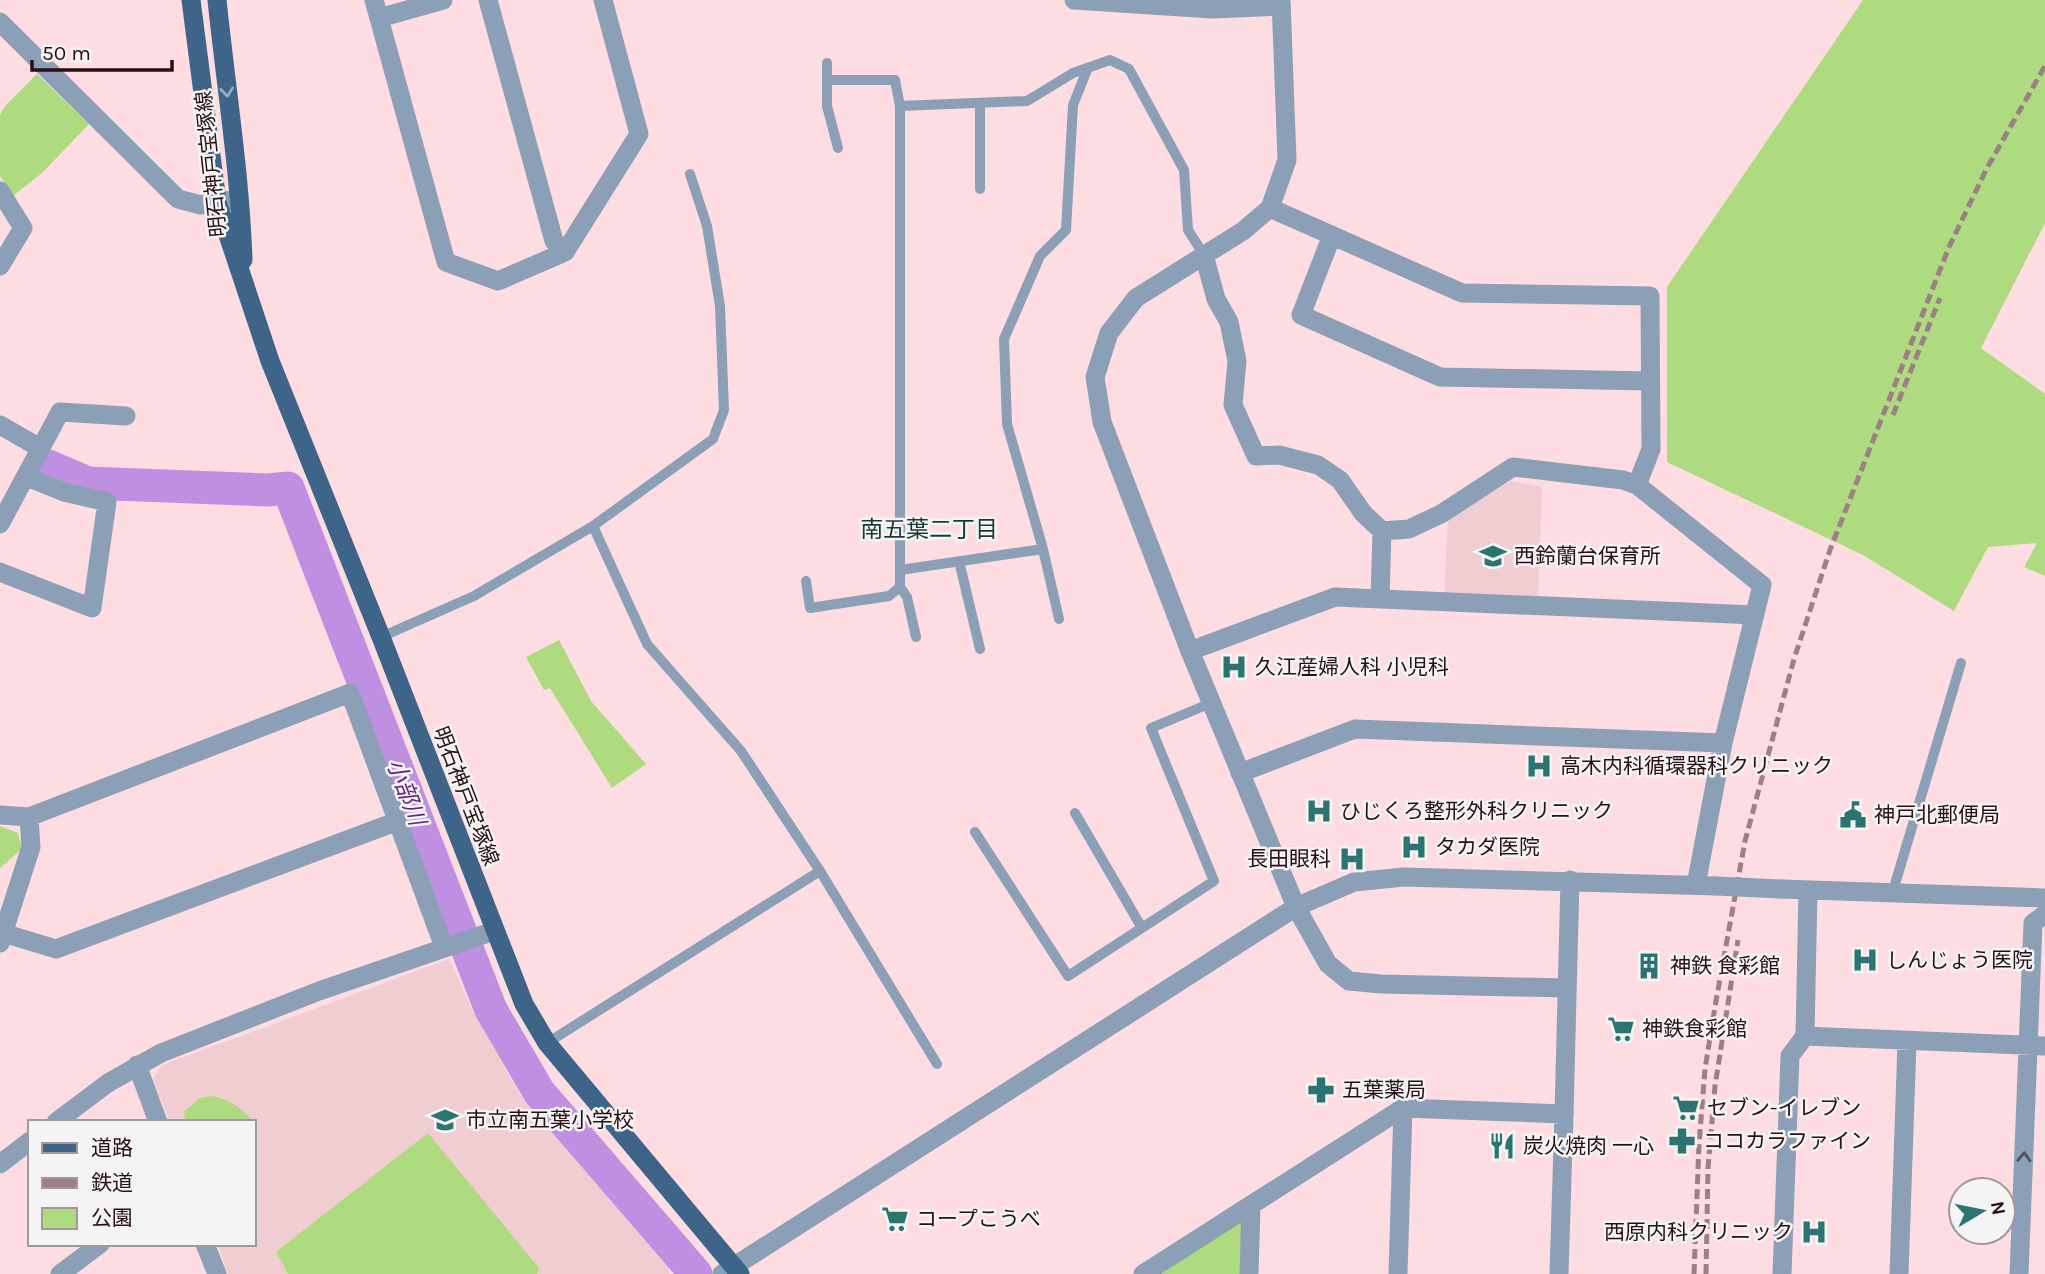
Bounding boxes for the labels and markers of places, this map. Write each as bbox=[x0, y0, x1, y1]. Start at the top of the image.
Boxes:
school or university icon: 西鈴蘭台保育所 bbox=[1478, 541, 1508, 571]
place label: 西鈴蘭台保育所 bbox=[1514, 544, 1661, 568]
hospital icon: 久江産婦人科 小児科 bbox=[1219, 652, 1249, 682]
place label: 久江産婦人科 小児科 bbox=[1255, 655, 1449, 679]
hospital icon: 高木内科循環器科クリニック bbox=[1524, 751, 1554, 781]
place label: 高木内科循環器科クリニック bbox=[1560, 754, 1833, 778]
hospital icon: ひじくろ整形外科クリニック bbox=[1304, 796, 1334, 826]
place label: ひじくろ整形外科クリニック bbox=[1340, 799, 1613, 823]
public building icon: 神戸北郵便局 bbox=[1838, 800, 1868, 830]
place label: 神戸北郵便局 bbox=[1874, 803, 2000, 827]
hospital icon: タカダ医院 bbox=[1399, 832, 1429, 862]
place label: タカダ医院 bbox=[1435, 835, 1540, 859]
hospital icon: 長田眼科 bbox=[1337, 844, 1367, 874]
place label: 長田眼科 bbox=[1247, 847, 1331, 871]
hospital icon: しんじょう医院 bbox=[1850, 945, 1880, 975]
place label: しんじょう医院 bbox=[1886, 948, 2033, 972]
building icon: 神鉄 食彩館 bbox=[1634, 951, 1664, 981]
place label: 神鉄 食彩館 bbox=[1670, 954, 1780, 978]
supermarket icon: 神鉄食彩館 bbox=[1606, 1014, 1636, 1044]
place label: 神鉄食彩館 bbox=[1642, 1017, 1747, 1041]
pharmacy icon: 五葉薬局 bbox=[1306, 1075, 1336, 1105]
place label: 五葉薬局 bbox=[1342, 1078, 1426, 1102]
supermarket icon: セブン-イレブン bbox=[1671, 1093, 1701, 1123]
place label: セブン-イレブン bbox=[1707, 1096, 1861, 1120]
school or university icon: 市立南五葉小学校 bbox=[430, 1105, 460, 1135]
place label: 市立南五葉小学校 bbox=[466, 1108, 634, 1132]
pharmacy icon: ココカラファイン bbox=[1667, 1126, 1697, 1156]
place label: ココカラファイン bbox=[1703, 1129, 1871, 1153]
restaurant icon: 炭火焼肉 一心 bbox=[1487, 1131, 1517, 1161]
place label: 炭火焼肉 一心 bbox=[1523, 1134, 1654, 1158]
supermarket icon: コープこうべ bbox=[880, 1204, 910, 1234]
place label: コープこうべ bbox=[916, 1207, 1041, 1231]
hospital icon: 西原内科クリニック bbox=[1799, 1217, 1829, 1247]
place label: 西原内科クリニック bbox=[1604, 1220, 1793, 1244]

